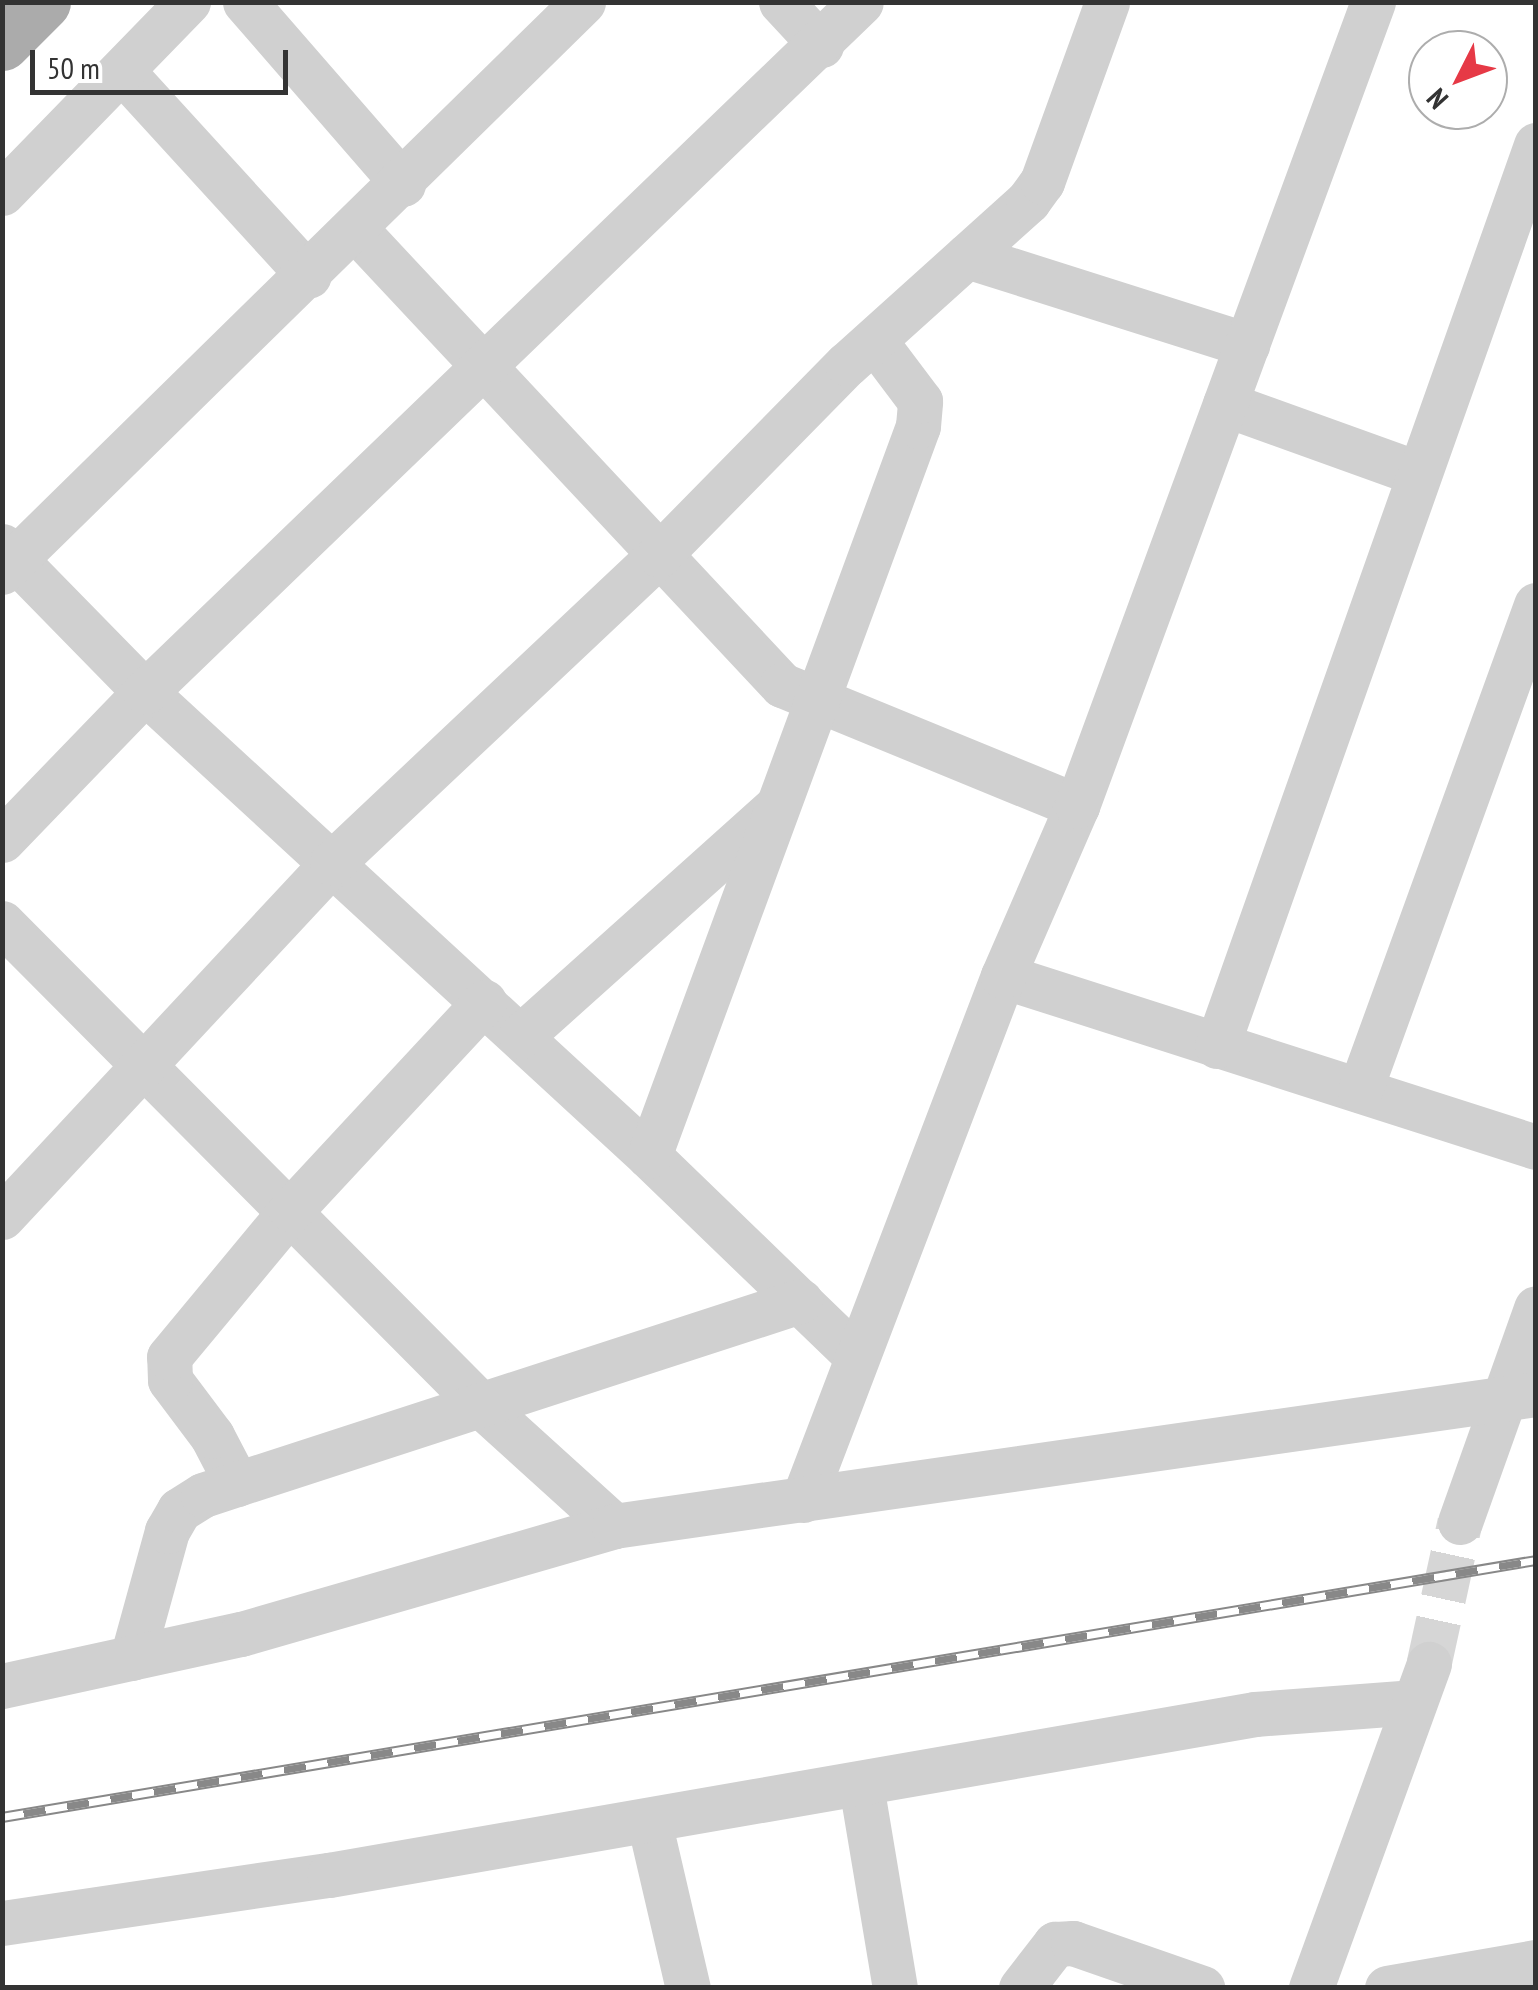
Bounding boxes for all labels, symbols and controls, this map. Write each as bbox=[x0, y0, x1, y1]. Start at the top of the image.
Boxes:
scale bar bbox=[35, 30, 292, 92]
north arrow bbox=[1408, 30, 1508, 130]
text: 50 m bbox=[47, 48, 100, 87]
text: N bbox=[1418, 81, 1456, 117]

